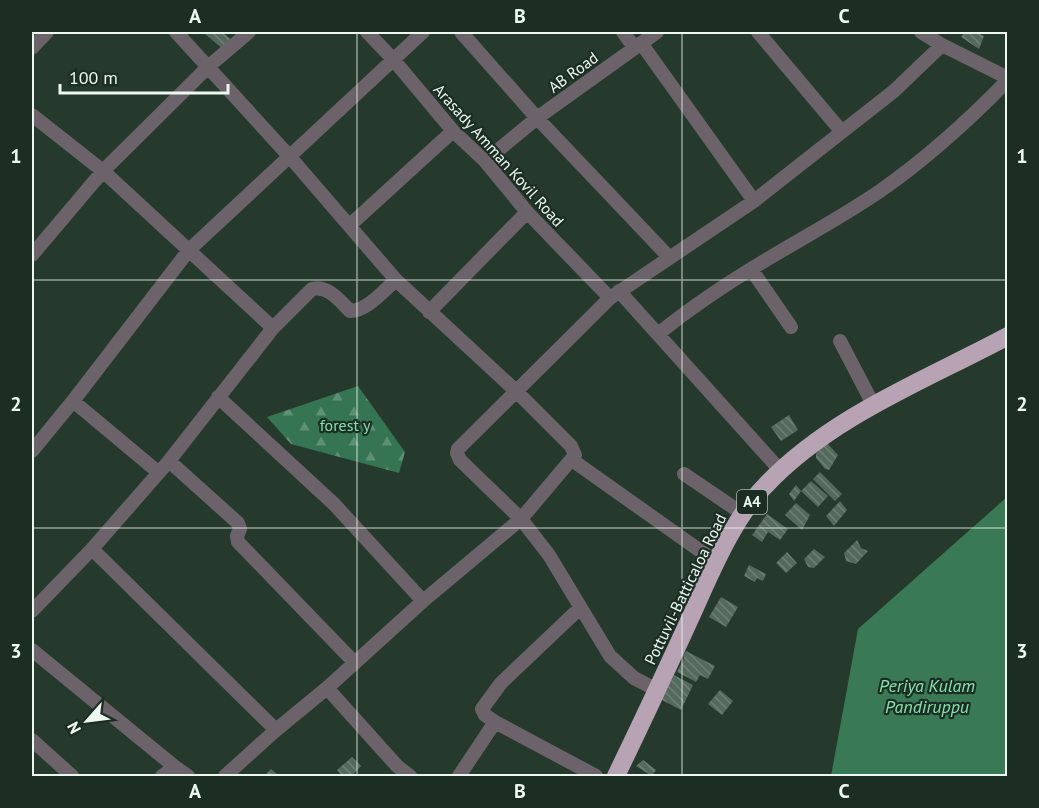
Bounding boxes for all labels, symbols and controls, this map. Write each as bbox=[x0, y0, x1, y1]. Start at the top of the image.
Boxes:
text: A bbox=[189, 3, 202, 29]
text: B bbox=[514, 3, 526, 29]
text: C bbox=[838, 3, 850, 29]
street label: AB Road bbox=[544, 47, 602, 97]
scale bar bbox=[60, 57, 228, 95]
text: 100 m bbox=[69, 66, 118, 89]
street label: Arasady Amman Kovil Road bbox=[430, 80, 568, 230]
text: 1 bbox=[10, 143, 22, 169]
text: 1 bbox=[1016, 143, 1028, 169]
text: 2 bbox=[10, 391, 22, 417]
text: 2 bbox=[1016, 391, 1028, 417]
park label: forest y bbox=[320, 415, 371, 435]
road number: A4 bbox=[737, 490, 767, 514]
street label: Pottuvil-Batticaloa Road bbox=[640, 510, 730, 668]
text: 3 bbox=[10, 638, 22, 664]
text: 3 bbox=[1016, 638, 1028, 664]
water label: Periya Kulam Pandiruppu bbox=[879, 674, 975, 718]
north arrow bbox=[57, 691, 117, 751]
text: N bbox=[62, 719, 85, 737]
text: A bbox=[189, 778, 202, 804]
text: B bbox=[514, 778, 526, 804]
text: C bbox=[838, 778, 850, 804]

